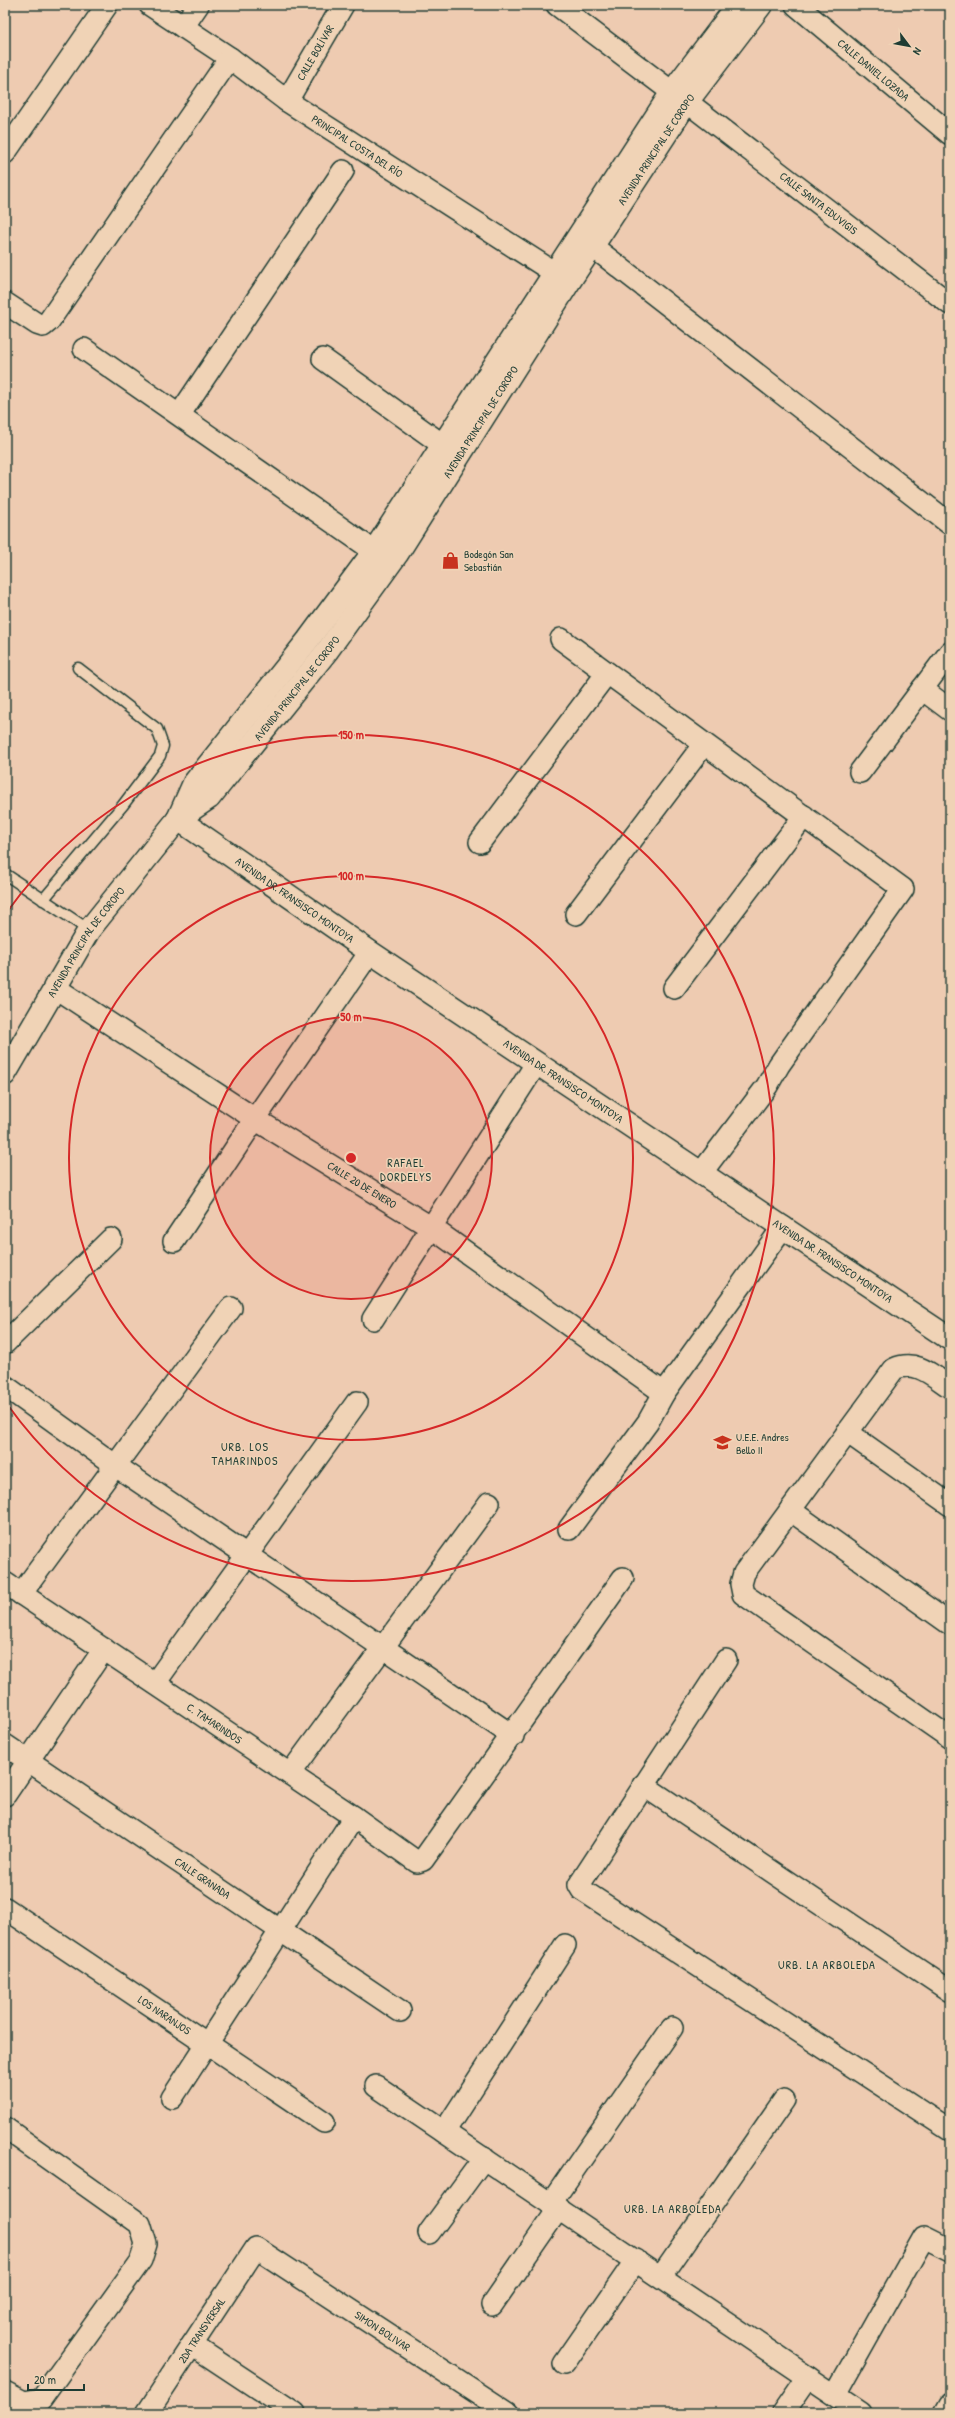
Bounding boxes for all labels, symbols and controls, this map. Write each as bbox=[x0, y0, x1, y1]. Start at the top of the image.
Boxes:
street label: CALLE BOLÍVAR bbox=[294, 22, 337, 83]
north arrow bbox=[889, 26, 929, 66]
street label: CALLE DANIEL LOZADA bbox=[835, 36, 913, 104]
text: N bbox=[910, 45, 925, 58]
street label: AVENIDA PRINCIPAL DE COROPO bbox=[614, 91, 698, 208]
street label: PRINCIPAL COSTA DEL RÍO bbox=[309, 112, 406, 181]
street label: CALLE SANTA EDUVIGIS bbox=[777, 169, 860, 237]
street label: AVENIDA PRINCIPAL DE COROPO bbox=[440, 363, 521, 480]
place label: Bodegón San Sebastián bbox=[464, 547, 514, 574]
shop icon: Bodegón San Sebastián bbox=[441, 550, 461, 570]
street label: AVENIDA PRINCIPAL DE COROPO bbox=[251, 633, 343, 743]
text: 150 m bbox=[338, 726, 364, 743]
street label: AVENIDA DR. FRANSISCO MONTOYA bbox=[233, 854, 357, 946]
text: 100 m bbox=[338, 867, 364, 884]
street label: AVENIDA PRINCIPAL DE COROPO bbox=[44, 884, 128, 1000]
text: 50 m bbox=[340, 1008, 362, 1025]
street label: AVENIDA DR. FRANSISCO MONTOYA bbox=[501, 1036, 626, 1126]
centre of rings bbox=[344, 1151, 358, 1165]
district label: RAFAEL DORDELYS bbox=[380, 1154, 432, 1185]
street label: CALLE 20 DE ENERO bbox=[325, 1158, 399, 1211]
street label: AVENIDA DR. FRANSISCO MONTOYA bbox=[770, 1216, 896, 1306]
place label: U.E.E. Andres Bello II bbox=[736, 1430, 789, 1457]
school or university icon: U.E.E. Andres Bello II bbox=[713, 1433, 733, 1453]
district label: URB. LOS TAMARINDOS bbox=[211, 1438, 279, 1469]
street label: C. TAMARINDOS bbox=[184, 1700, 244, 1747]
street label: CALLE GRANADA bbox=[172, 1854, 234, 1902]
district label: URB. LA ARBOLEDA bbox=[778, 1956, 876, 1973]
street label: LOS NARANJOS bbox=[135, 1992, 193, 2038]
district label: URB. LA ARBOLEDA bbox=[624, 2200, 722, 2217]
street label: 2DA TRANSVERSAL bbox=[175, 2295, 228, 2366]
street label: SIMON BOLIVAR bbox=[352, 2308, 413, 2354]
scale bar bbox=[28, 2366, 84, 2392]
text: 20 m bbox=[34, 2371, 56, 2388]

